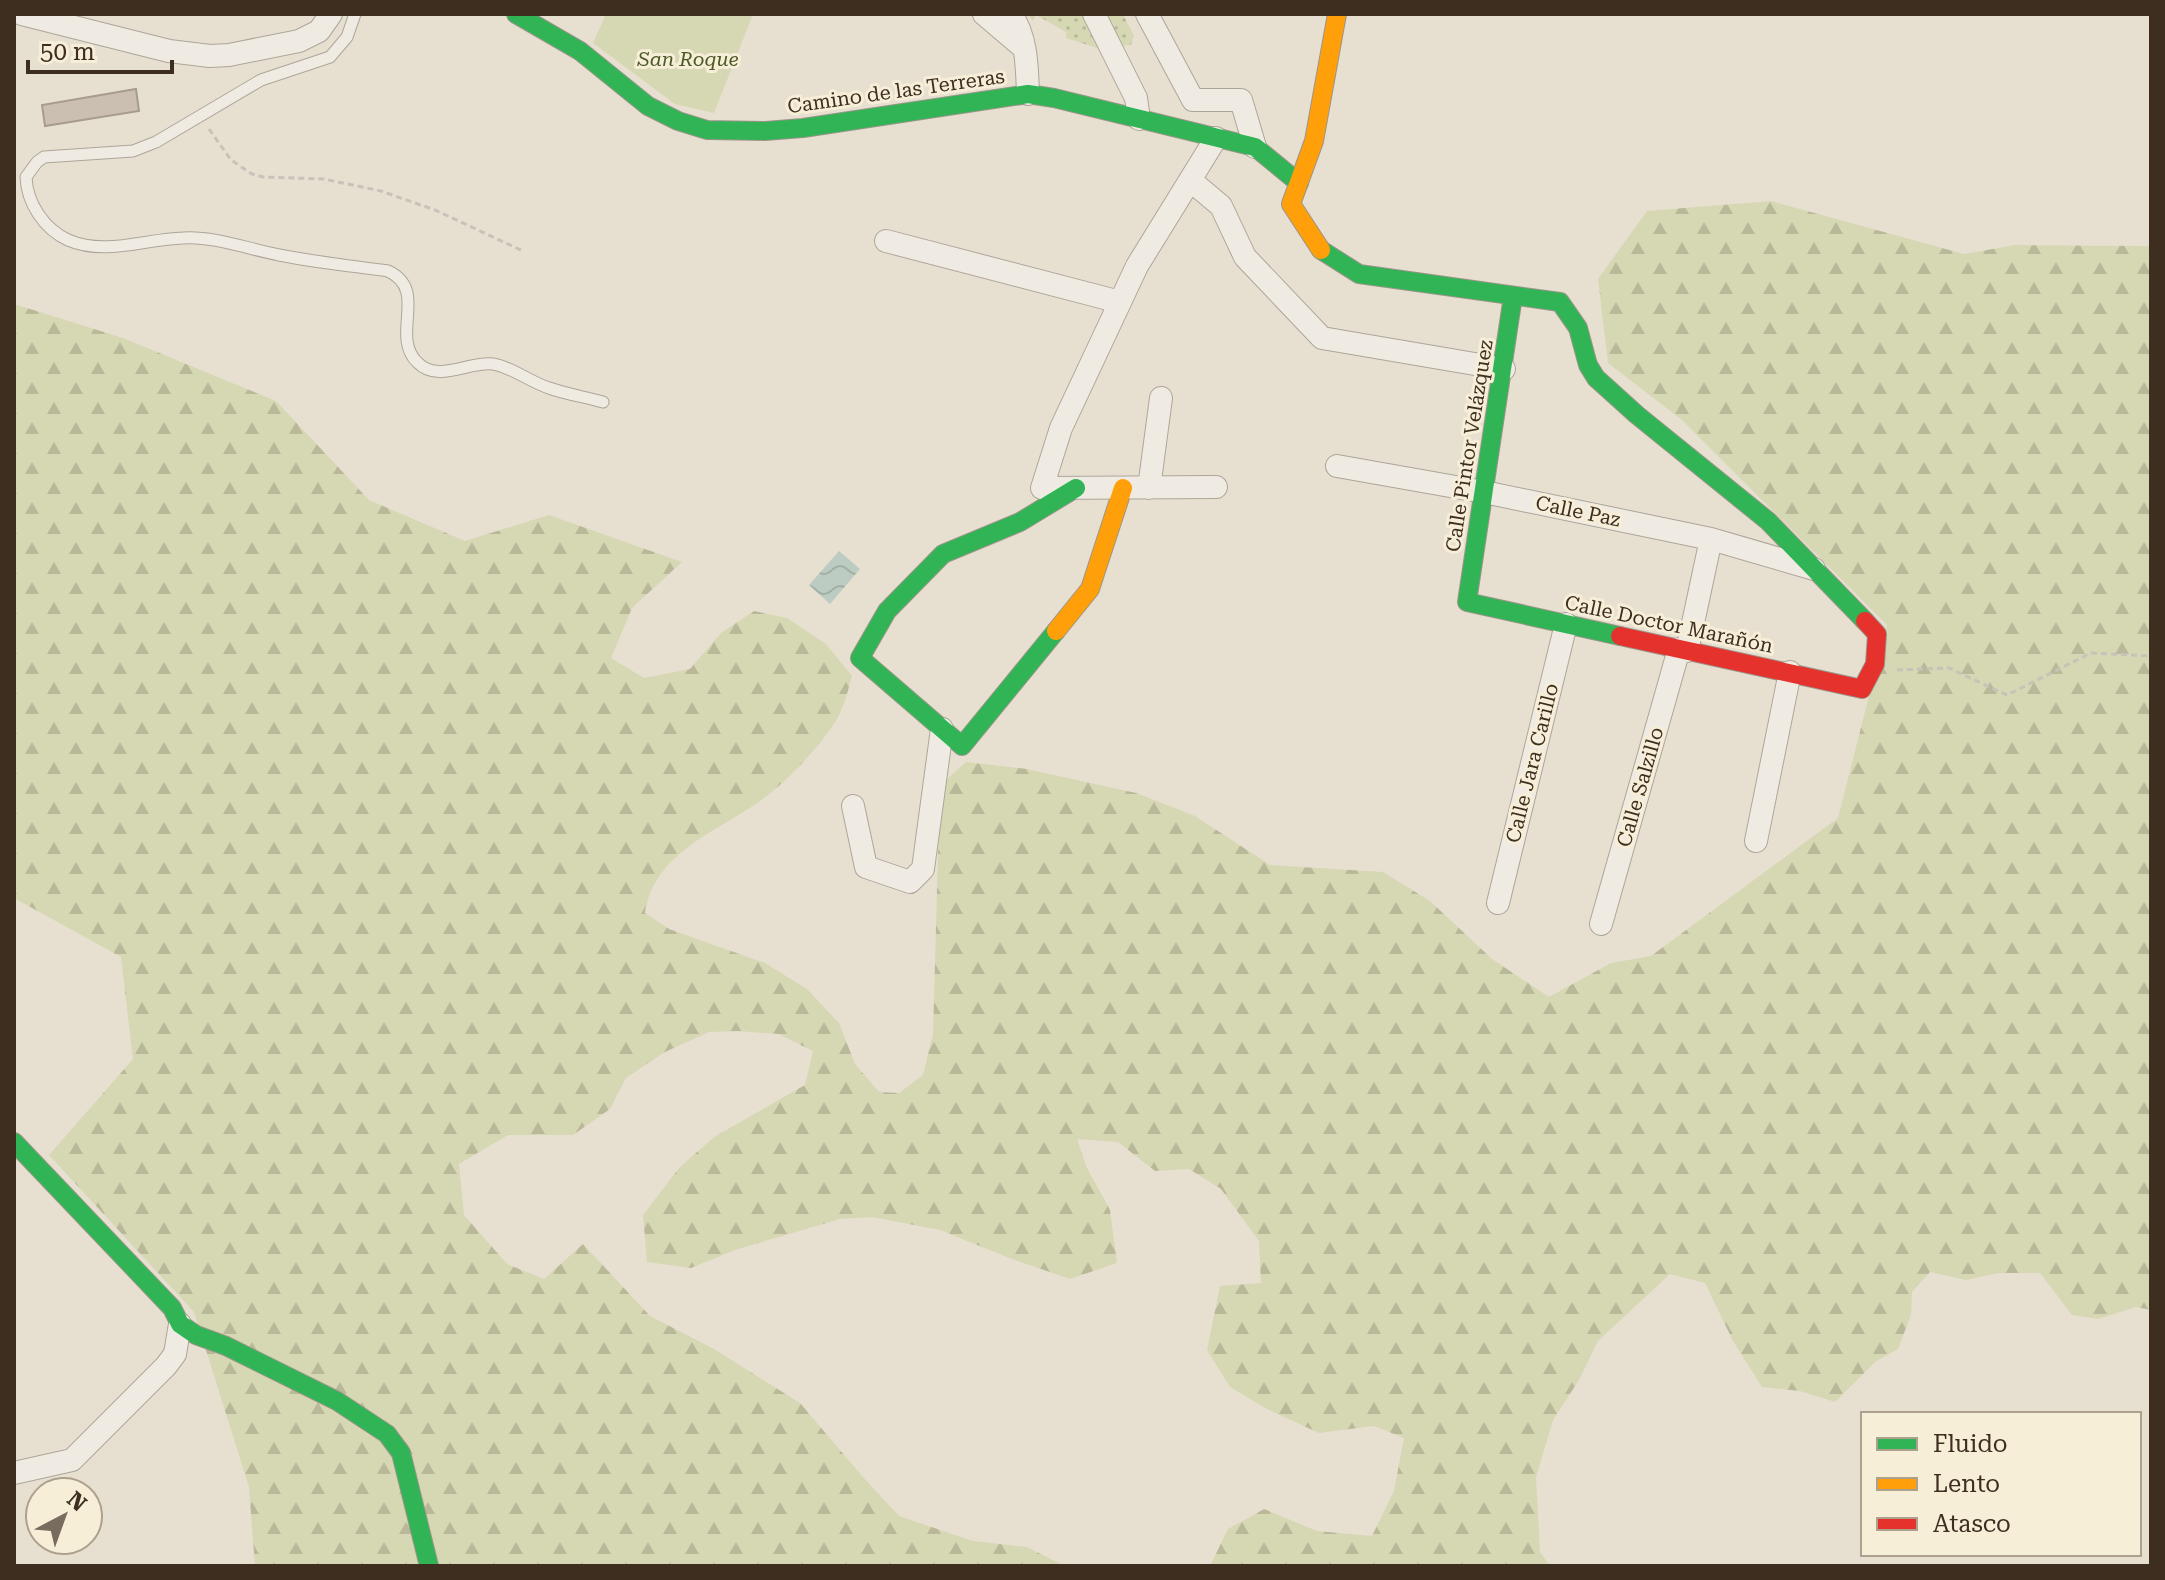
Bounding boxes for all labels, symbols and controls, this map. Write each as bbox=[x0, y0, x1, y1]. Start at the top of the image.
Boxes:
scale bar bbox=[28, 24, 172, 74]
text: 50 m bbox=[40, 38, 95, 66]
park label: San Roque bbox=[636, 47, 739, 71]
street label: Camino de las Terreras bbox=[786, 64, 1006, 118]
street label: Calle Pintor Velázquez bbox=[1440, 338, 1498, 554]
street label: Calle Paz bbox=[1533, 490, 1623, 532]
street label: Calle Doctor Marañón bbox=[1563, 590, 1775, 658]
street label: Calle Jara Carillo bbox=[1501, 681, 1563, 845]
street label: Calle Salzillo bbox=[1611, 724, 1669, 850]
legend bbox=[1861, 1412, 2141, 1556]
text: Fluido bbox=[1933, 1430, 2008, 1458]
text: Lento bbox=[1933, 1470, 2000, 1498]
north arrow bbox=[24, 1476, 104, 1556]
text: N bbox=[62, 1486, 91, 1516]
text: Atasco bbox=[1933, 1510, 2011, 1538]

